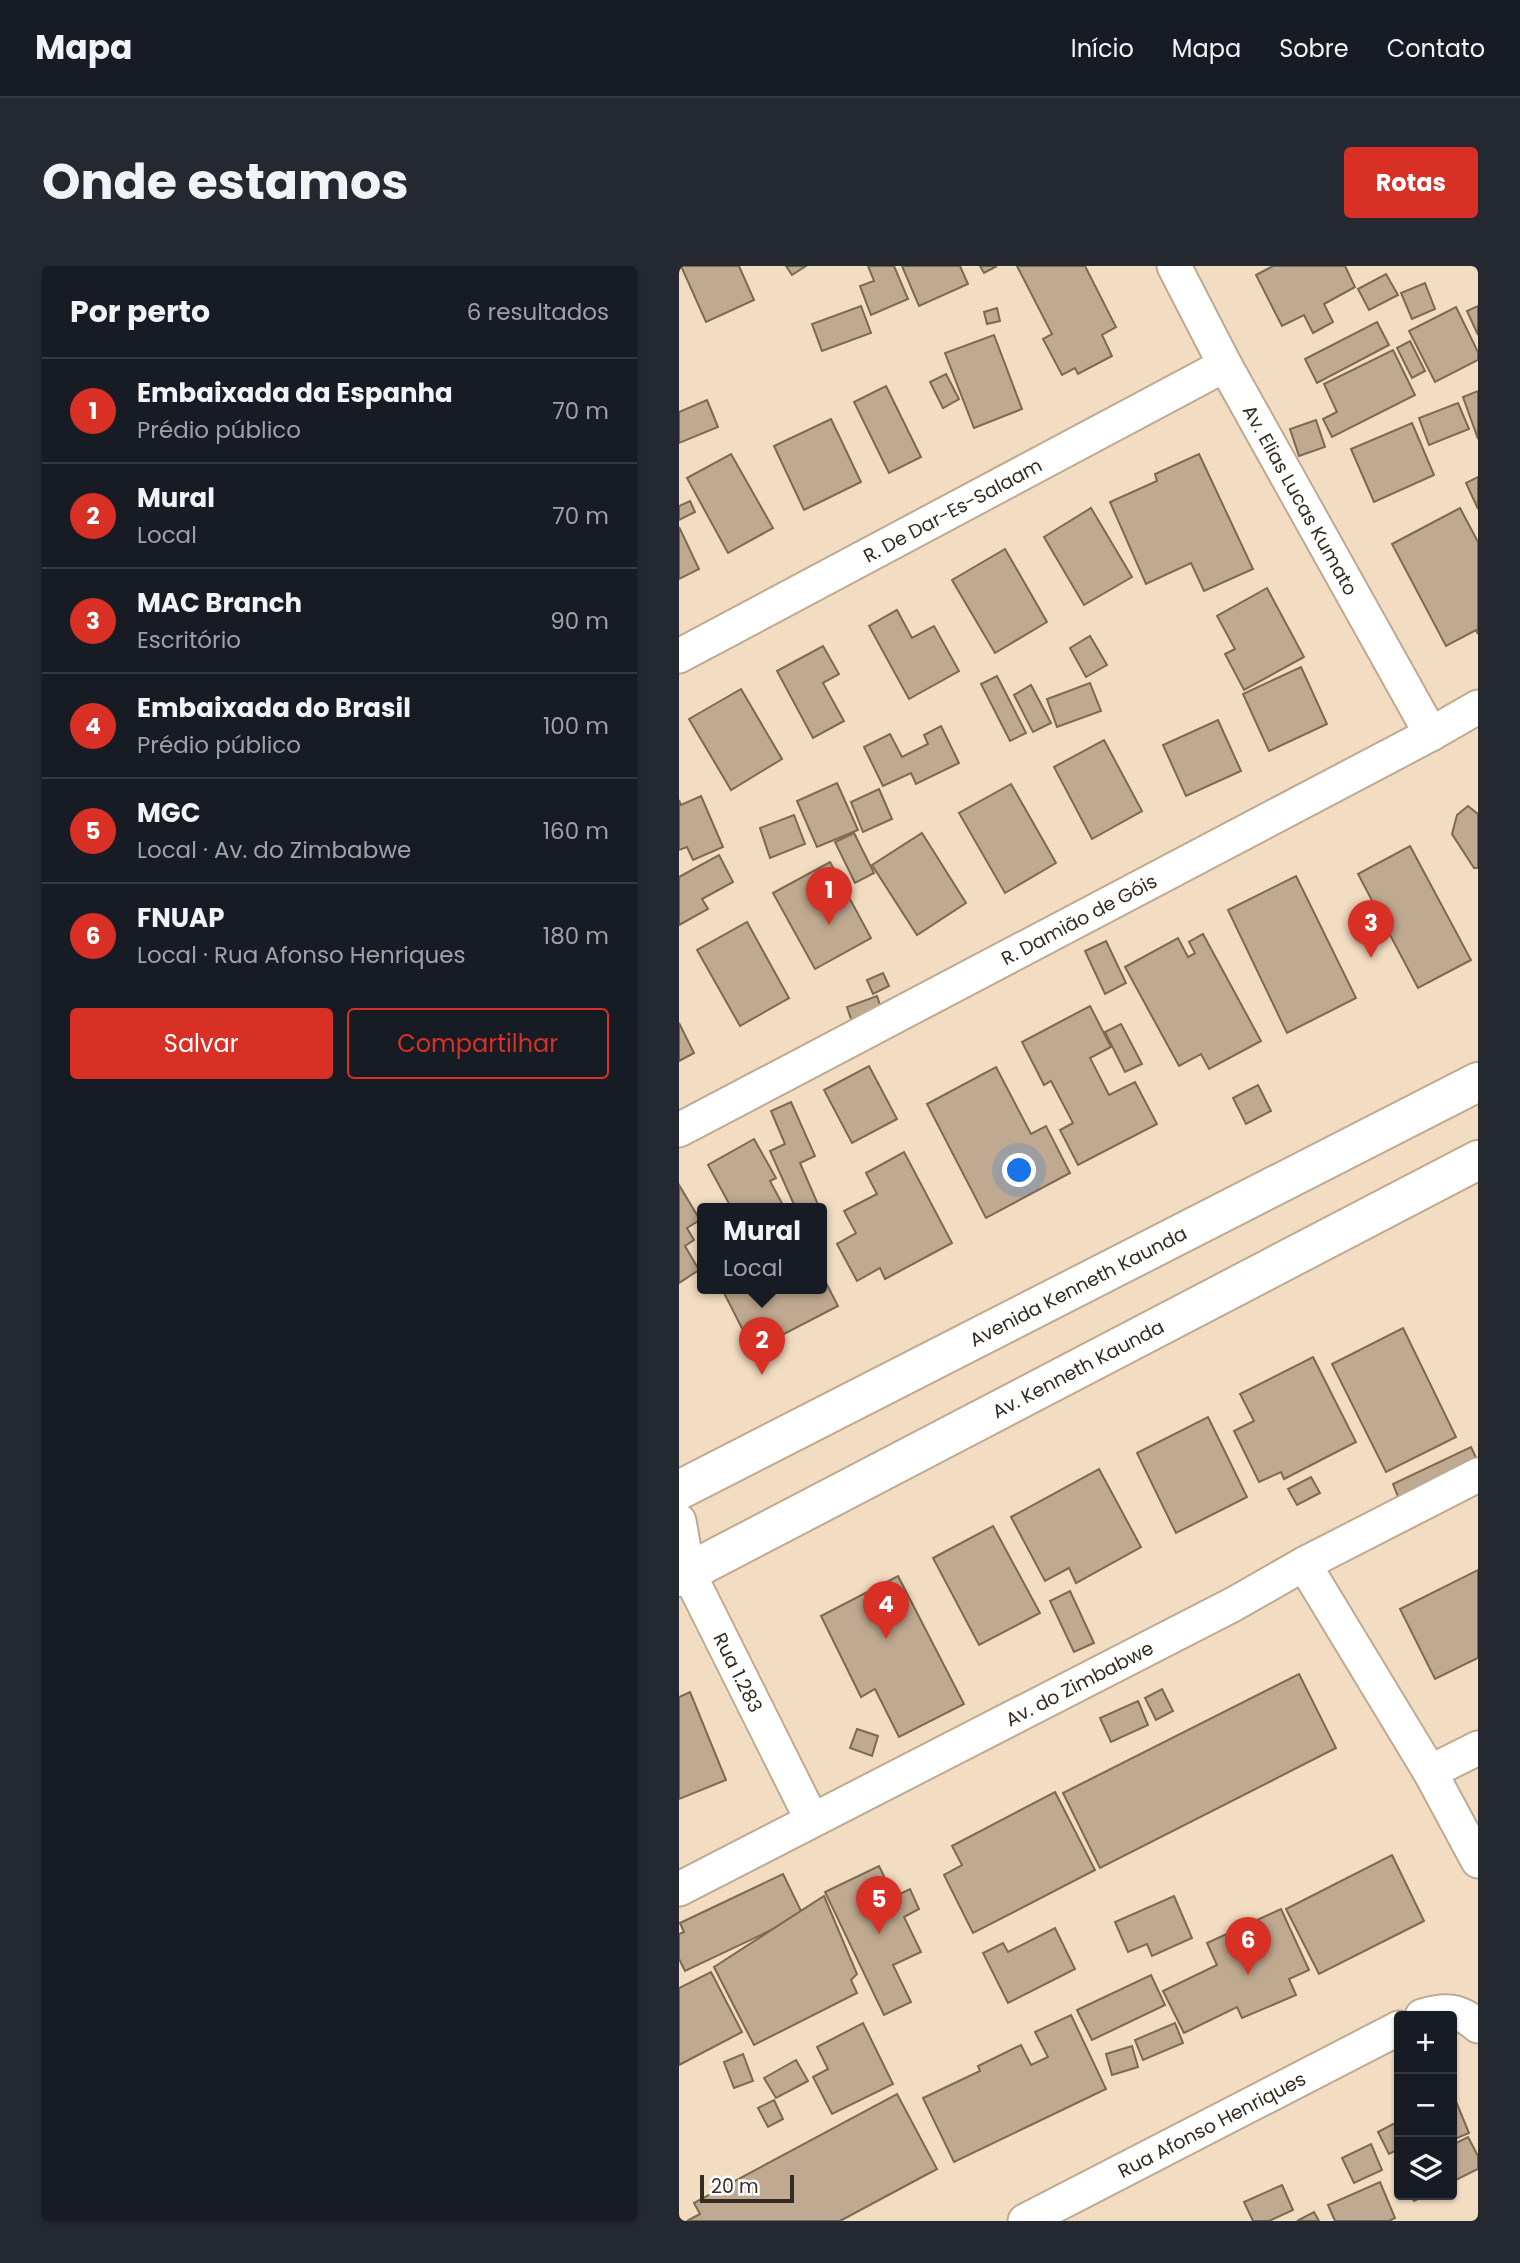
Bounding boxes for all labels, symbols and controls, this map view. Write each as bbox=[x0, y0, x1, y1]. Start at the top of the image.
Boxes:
text: Mapa bbox=[35, 24, 133, 71]
text: Início bbox=[1071, 32, 1134, 65]
text: Mapa bbox=[1172, 32, 1241, 65]
text: Sobre bbox=[1279, 32, 1349, 65]
text: Contato bbox=[1387, 32, 1485, 65]
button: Rotas bbox=[1344, 147, 1478, 218]
text: Onde estamos bbox=[42, 148, 409, 216]
text: Por perto bbox=[70, 290, 210, 333]
text: 6 resultados bbox=[467, 296, 609, 328]
text: Embaixada da Espanha bbox=[137, 375, 453, 411]
text: 1 bbox=[89, 395, 97, 427]
text: 70 m bbox=[552, 395, 609, 427]
street label: Av. Elias Lucas Kumato bbox=[1236, 400, 1364, 600]
text: Prédio público bbox=[137, 414, 301, 446]
street label: R. De Dar-Es-Salaam bbox=[859, 452, 1047, 569]
text: Mural bbox=[137, 480, 215, 516]
text: 2 bbox=[86, 500, 100, 532]
text: 70 m bbox=[552, 500, 609, 532]
text: Local bbox=[137, 519, 197, 551]
text: MAC Branch bbox=[137, 585, 302, 621]
text: 3 bbox=[86, 605, 100, 637]
text: 90 m bbox=[550, 605, 609, 637]
text: Escritório bbox=[137, 624, 241, 656]
text: Embaixada do Brasil bbox=[137, 690, 411, 726]
text: 4 bbox=[85, 710, 101, 742]
text: 100 m bbox=[543, 710, 609, 742]
text: Prédio público bbox=[137, 729, 301, 761]
text: MGC bbox=[137, 795, 201, 831]
text: 5 bbox=[86, 815, 100, 847]
text: 160 m bbox=[543, 815, 609, 847]
text: Local · Av. do Zimbabwe bbox=[137, 834, 411, 866]
pin: 1 bbox=[806, 867, 852, 925]
street label: R. Damião de Góis bbox=[997, 868, 1162, 972]
text: FNUAP bbox=[137, 900, 225, 936]
pin: 3 bbox=[1348, 900, 1394, 958]
text: 6 bbox=[86, 920, 100, 952]
text: 180 m bbox=[543, 920, 609, 952]
text: Local · Rua Afonso Henriques bbox=[137, 939, 465, 971]
button: Salvar bbox=[70, 1008, 333, 1079]
button: Compartilhar bbox=[347, 1008, 609, 1079]
your location bbox=[1002, 1153, 1036, 1187]
popup bbox=[697, 1203, 827, 1294]
text: Mural bbox=[723, 1213, 801, 1249]
street label: Avenida Kenneth Kaunda bbox=[965, 1220, 1192, 1353]
text: Local bbox=[723, 1252, 783, 1284]
street label: Av. Kenneth Kaunda bbox=[988, 1313, 1169, 1425]
pin: 2 bbox=[739, 1317, 785, 1375]
pin: 4 bbox=[863, 1581, 909, 1639]
street label: Rua 1.283 bbox=[706, 1628, 769, 1717]
street label: Av. do Zimbabwe bbox=[1001, 1635, 1158, 1733]
pin: 5 bbox=[856, 1876, 902, 1934]
pin: 6 bbox=[1225, 1917, 1271, 1975]
map controls bbox=[1394, 2011, 1457, 2200]
button: + bbox=[1394, 2011, 1457, 2074]
street label: Rua Afonso Henriques bbox=[1113, 2065, 1310, 2185]
button: − bbox=[1394, 2074, 1457, 2137]
button: layers bbox=[1394, 2137, 1457, 2200]
scale bar bbox=[700, 2172, 795, 2204]
text: 20 m bbox=[711, 2173, 759, 2200]

